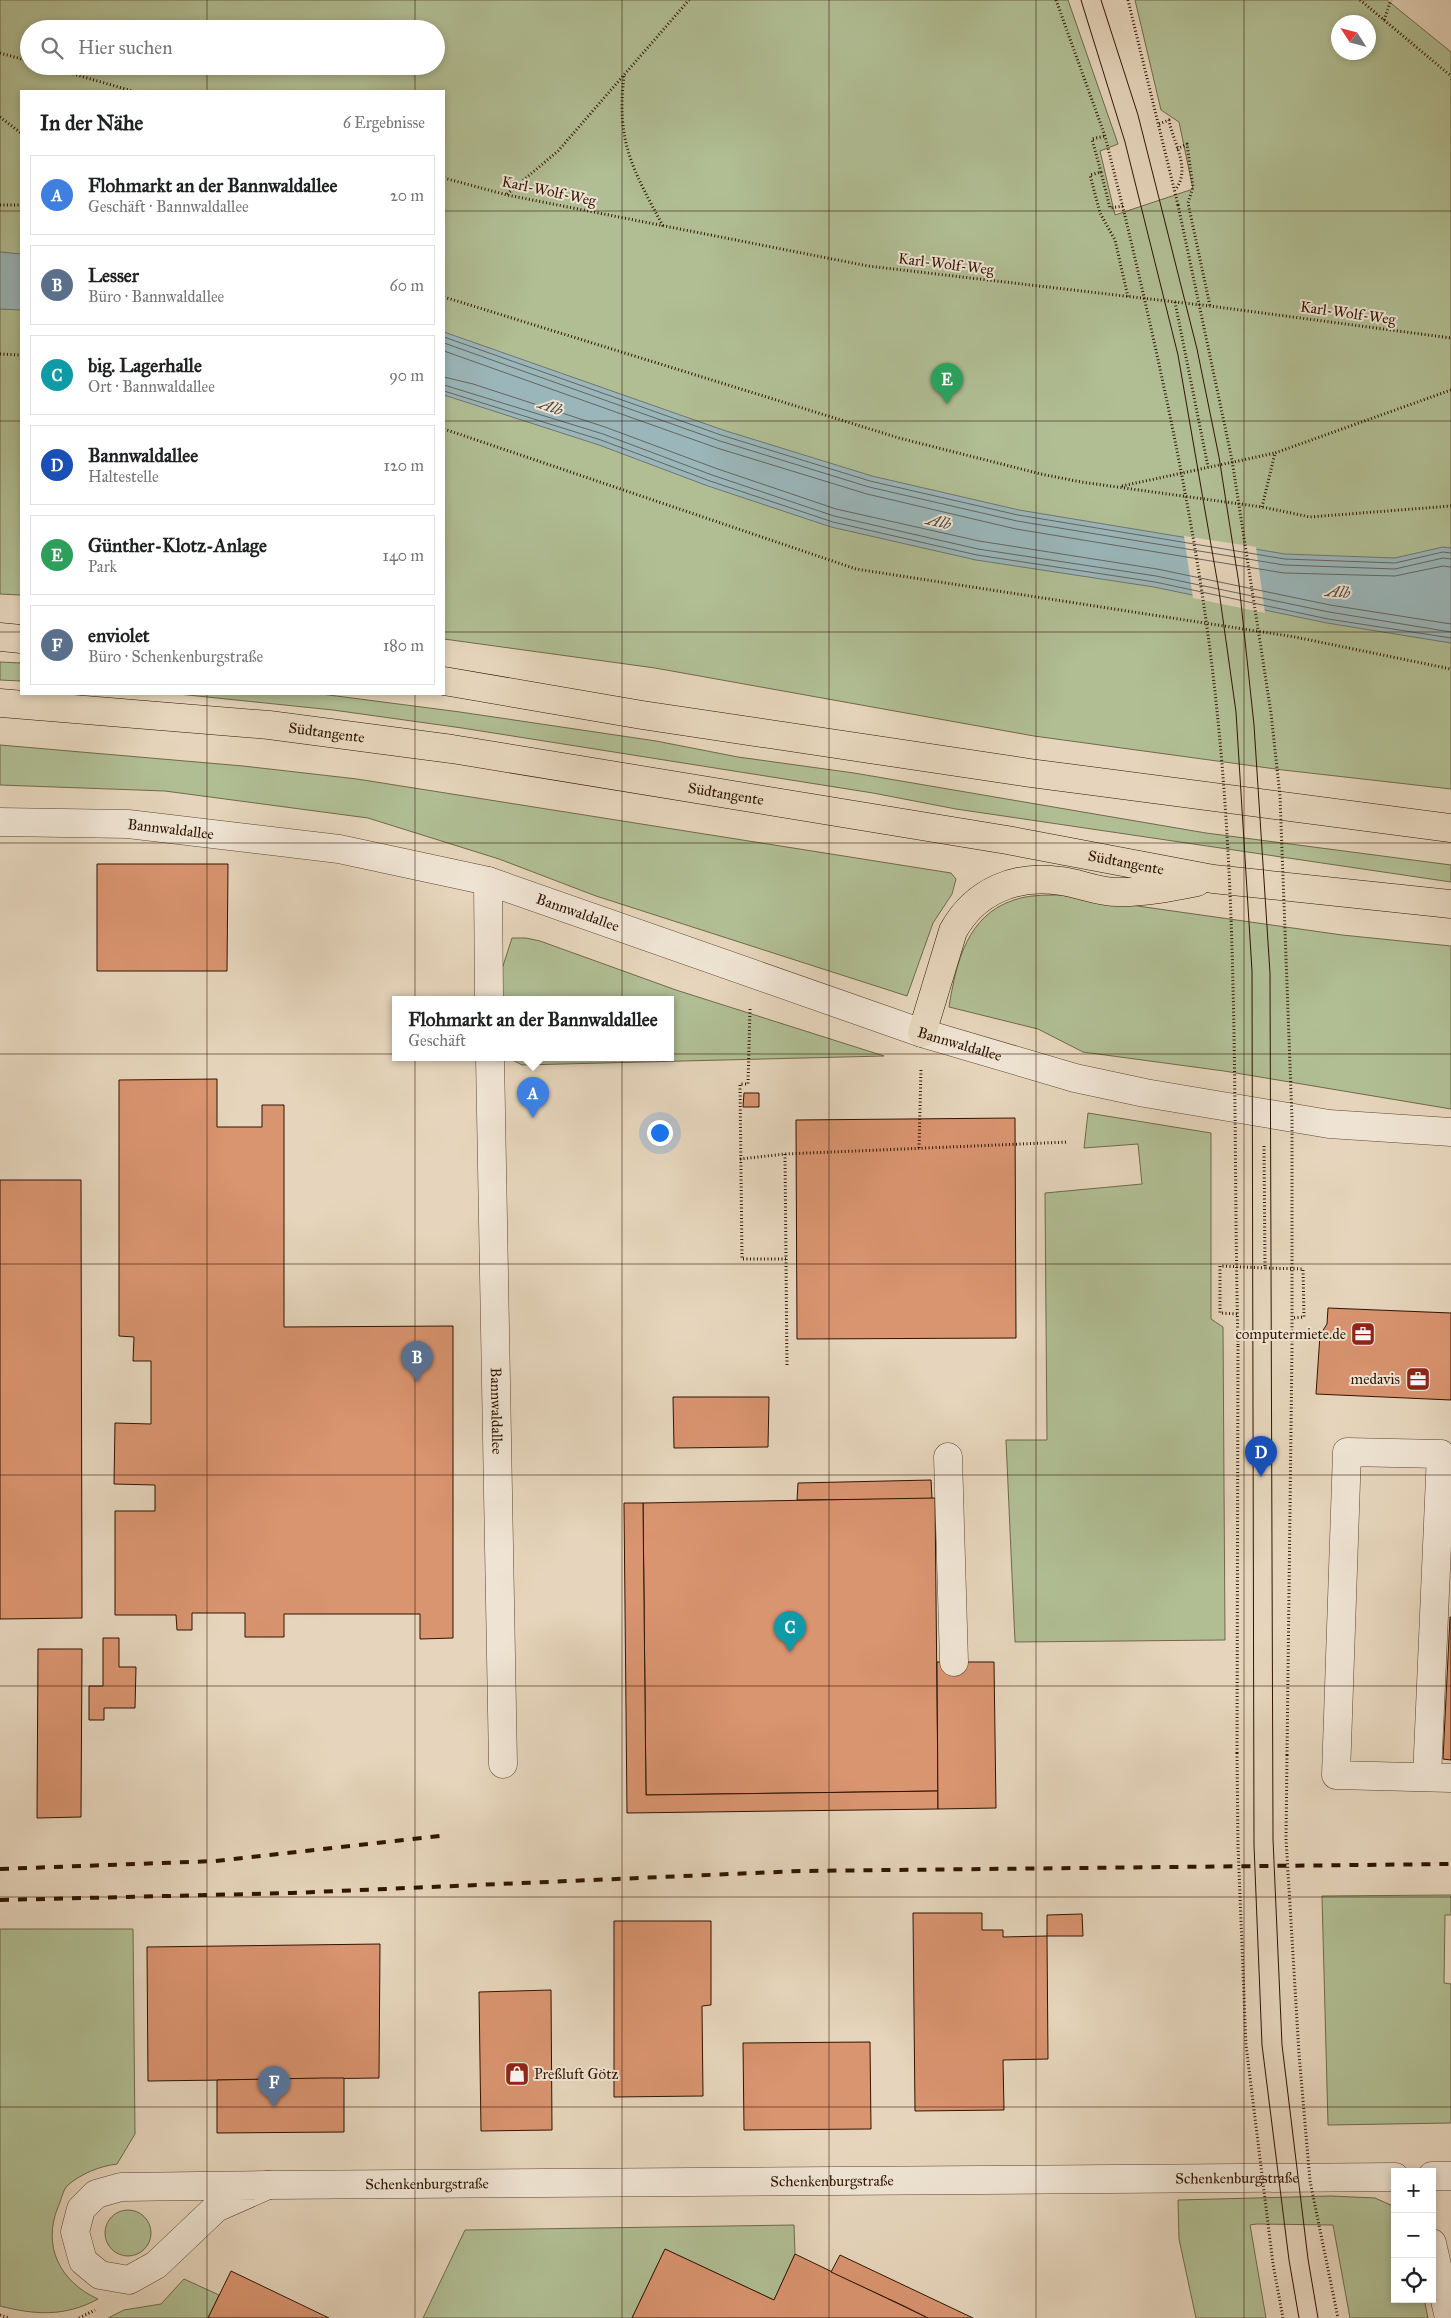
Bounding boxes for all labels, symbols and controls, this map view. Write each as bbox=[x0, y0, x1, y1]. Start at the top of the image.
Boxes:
north arrow bbox=[1331, 15, 1376, 60]
search box bbox=[20, 20, 445, 75]
icon: search bbox=[38, 34, 66, 62]
text: Hier suchen bbox=[78, 36, 172, 59]
text: In der Nähe bbox=[40, 110, 143, 136]
text: 6 Ergebnisse bbox=[343, 113, 425, 132]
street label: Karl-Wolf-Weg bbox=[500, 172, 599, 210]
text: Flohmarkt an der Bannwaldallee bbox=[88, 174, 337, 197]
text: A bbox=[52, 186, 62, 205]
text: 20 m bbox=[390, 186, 424, 205]
text: Geschäft · Bannwaldallee bbox=[88, 197, 249, 216]
street label: Karl-Wolf-Weg bbox=[897, 249, 996, 279]
text: Lesser bbox=[88, 264, 139, 287]
text: B bbox=[52, 276, 62, 295]
text: 60 m bbox=[390, 276, 424, 295]
text: Büro · Bannwaldallee bbox=[88, 287, 224, 306]
street label: Karl-Wolf-Weg bbox=[1299, 297, 1398, 329]
text: big. Lagerhalle bbox=[88, 354, 202, 377]
pin: E bbox=[931, 363, 963, 404]
text: C bbox=[52, 366, 62, 385]
text: 90 m bbox=[389, 366, 424, 385]
text: Ort · Bannwaldallee bbox=[88, 377, 215, 396]
water label: Alb bbox=[534, 393, 566, 420]
text: Bannwaldallee bbox=[88, 444, 198, 467]
text: D bbox=[51, 456, 63, 475]
text: 120 m bbox=[384, 456, 424, 475]
text: Haltestelle bbox=[88, 467, 159, 486]
water label: Alb bbox=[923, 509, 953, 534]
text: Günther-Klotz-Anlage bbox=[88, 534, 267, 557]
text: E bbox=[51, 546, 63, 565]
text: 140 m bbox=[383, 546, 424, 565]
text: Park bbox=[88, 557, 117, 576]
water label: Alb bbox=[1323, 581, 1351, 602]
text: enviolet bbox=[88, 624, 150, 647]
text: F bbox=[52, 636, 62, 655]
text: 180 m bbox=[383, 636, 424, 655]
text: Büro · Schenkenburgstraße bbox=[88, 647, 263, 666]
street label: Südtangente bbox=[287, 719, 366, 746]
street label: Südtangente bbox=[687, 779, 765, 809]
street label: Bannwaldallee bbox=[126, 815, 215, 843]
street label: Südtangente bbox=[1087, 847, 1165, 879]
street label: Bannwaldallee bbox=[534, 890, 622, 935]
popup bbox=[392, 996, 674, 1061]
text: Flohmarkt an der Bannwaldallee bbox=[408, 1008, 658, 1031]
street label: Bannwaldallee bbox=[915, 1023, 1004, 1065]
text: Geschäft bbox=[408, 1031, 466, 1050]
pin: A bbox=[517, 1077, 549, 1118]
your location bbox=[647, 1120, 673, 1146]
office icon: computermiete.de bbox=[1350, 1321, 1376, 1347]
place label: computermiete.de bbox=[1235, 1325, 1346, 1343]
pin: B bbox=[401, 1341, 433, 1382]
office icon: medavis bbox=[1405, 1366, 1431, 1392]
street label: Bannwaldallee bbox=[487, 1367, 506, 1455]
place label: medavis bbox=[1351, 1370, 1400, 1388]
pin: D bbox=[1245, 1436, 1277, 1477]
pin: C bbox=[774, 1611, 806, 1652]
shop icon: Preßluft Götz bbox=[504, 2061, 530, 2087]
place label: Preßluft Götz bbox=[534, 2065, 619, 2083]
pin: F bbox=[258, 2066, 290, 2107]
map controls bbox=[1391, 2168, 1436, 2303]
button: + bbox=[1391, 2168, 1436, 2213]
street label: Schenkenburgstraße bbox=[1175, 2169, 1299, 2188]
street label: Schenkenburgstraße bbox=[770, 2172, 894, 2190]
street label: Schenkenburgstraße bbox=[365, 2174, 489, 2193]
button: − bbox=[1391, 2213, 1436, 2258]
button: locate bbox=[1391, 2258, 1436, 2303]

